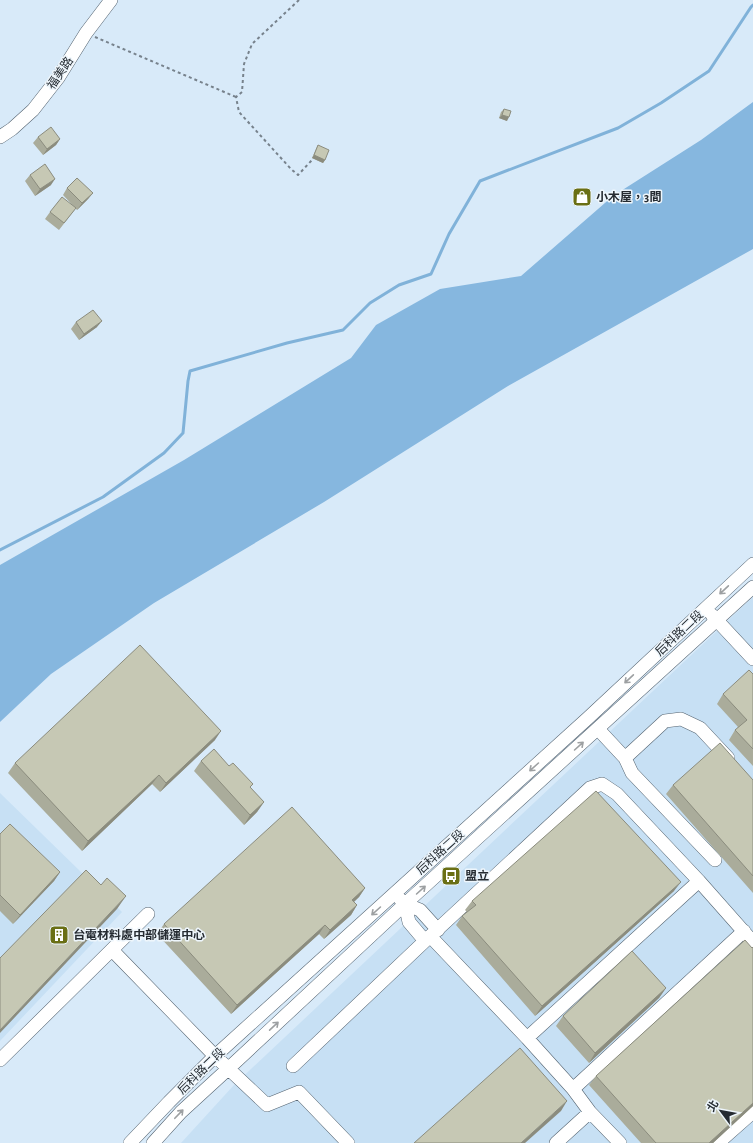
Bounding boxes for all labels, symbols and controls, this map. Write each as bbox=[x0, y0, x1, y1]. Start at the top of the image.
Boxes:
street label: 福美路 bbox=[44, 54, 75, 91]
shop icon: 小木屋，3間 bbox=[571, 186, 593, 208]
place label: 小木屋，3間 bbox=[596, 191, 661, 203]
one-way arrow bbox=[719, 585, 729, 595]
street label: 后科路二段 bbox=[652, 607, 705, 658]
one-way arrow bbox=[624, 674, 634, 684]
one-way arrow bbox=[574, 741, 585, 750]
one-way arrow bbox=[529, 762, 539, 772]
street label: 后科路二段 bbox=[413, 827, 466, 877]
bus stop icon: 盟立 bbox=[440, 865, 462, 887]
place label: 盟立 bbox=[465, 869, 489, 882]
one-way arrow bbox=[416, 885, 426, 895]
one-way arrow bbox=[371, 906, 381, 915]
building icon: 台電材料處中部儲運中心 bbox=[48, 924, 70, 946]
place label: 台電材料處中部儲運中心 bbox=[73, 928, 205, 941]
one-way arrow bbox=[269, 1021, 280, 1030]
street label: 后科路二段 bbox=[175, 1045, 227, 1096]
north arrow bbox=[701, 1091, 741, 1131]
text: 北 bbox=[705, 1098, 721, 1114]
one-way arrow bbox=[175, 1109, 184, 1119]

